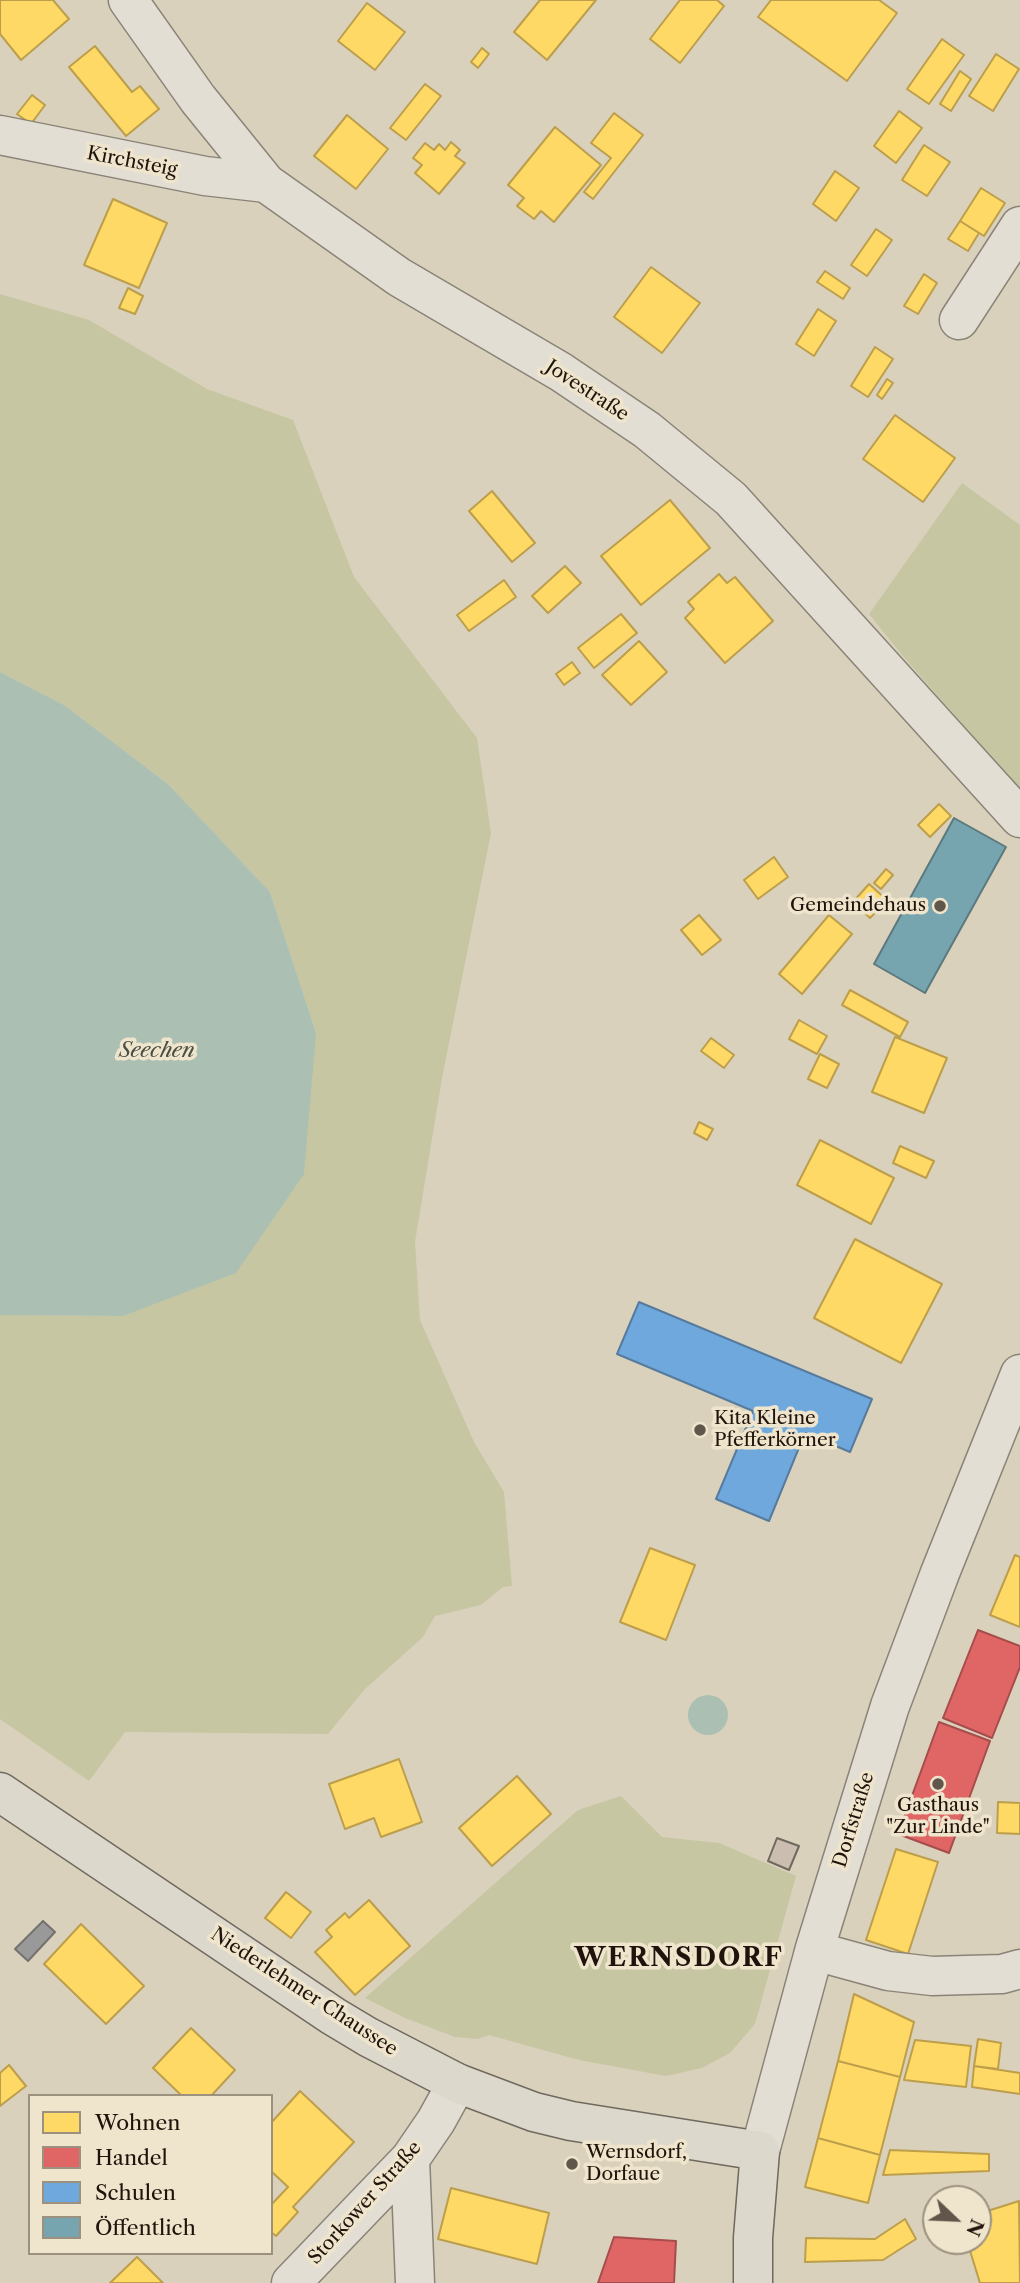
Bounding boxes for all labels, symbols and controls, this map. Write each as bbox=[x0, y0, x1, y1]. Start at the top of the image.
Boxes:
street label: Kirchsteig bbox=[85, 142, 179, 182]
street label: Jovestraße bbox=[541, 356, 633, 426]
place label: Gemeindehaus bbox=[790, 895, 926, 917]
marker: Gemeindehaus bbox=[932, 898, 948, 914]
water label: Seechen bbox=[119, 1038, 195, 1064]
place label: Kita Kleine Pfefferkörner bbox=[714, 1408, 836, 1452]
marker: Kita Kleine Pfefferkörner bbox=[692, 1422, 708, 1438]
street label: Dorfstraße bbox=[829, 1770, 879, 1870]
marker: Gasthaus "Zur Linde" bbox=[930, 1776, 946, 1792]
place label: Gasthaus "Zur Linde" bbox=[886, 1795, 990, 1839]
street label: Niederlehmer Chaussee bbox=[206, 1923, 402, 2061]
district label: WERNSDORF bbox=[575, 1942, 783, 1974]
legend bbox=[28, 2094, 273, 2255]
text: Wohnen bbox=[95, 2110, 180, 2135]
street label: Storkower Straße bbox=[304, 2137, 426, 2269]
place label: Wernsdorf, Dorfaue bbox=[586, 2142, 687, 2186]
text: Handel bbox=[95, 2145, 168, 2170]
marker: Wernsdorf, Dorfaue bbox=[564, 2156, 580, 2172]
text: Schulen bbox=[95, 2180, 176, 2205]
north arrow bbox=[922, 2185, 992, 2255]
text: Öffentlich bbox=[95, 2215, 196, 2240]
text: N bbox=[961, 2216, 989, 2240]

